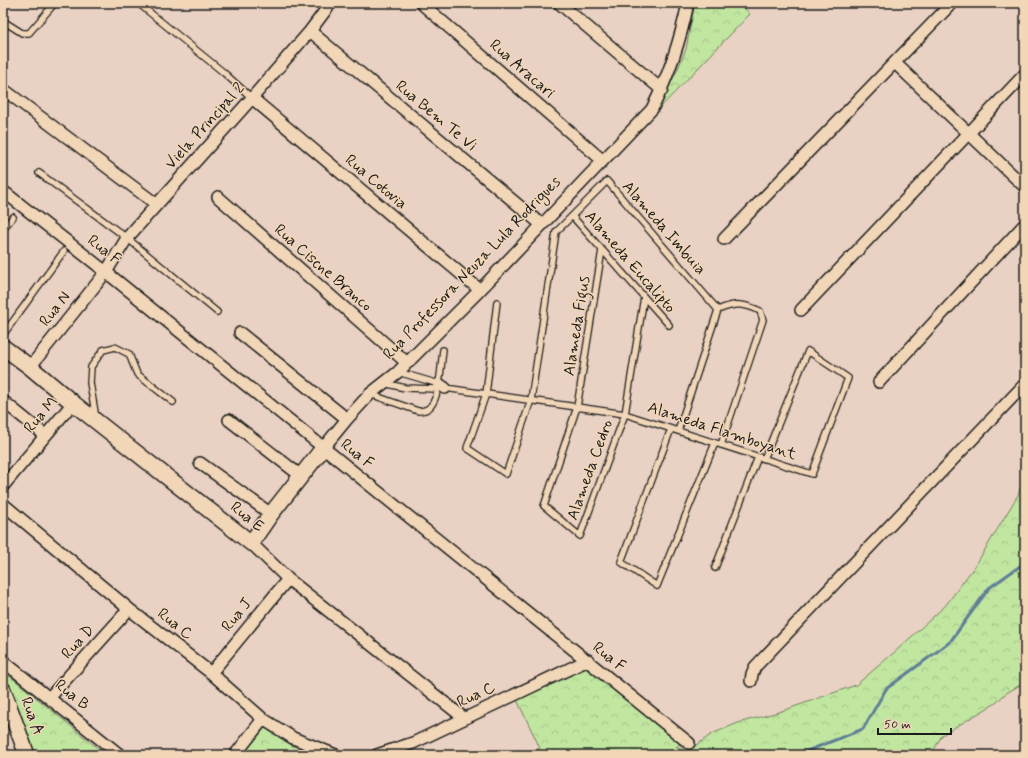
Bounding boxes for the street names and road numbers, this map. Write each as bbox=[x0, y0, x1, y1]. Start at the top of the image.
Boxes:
street label: Rua Aracari bbox=[485, 35, 559, 104]
street label: Rua Bem Te Vi bbox=[391, 76, 481, 156]
street label: Viela Principal 2 bbox=[160, 78, 250, 174]
street label: Rua Cotovia bbox=[341, 150, 412, 214]
street label: Rua Professora Neuza Lula Rodrigues bbox=[378, 172, 566, 365]
street label: Alameda Imbuia bbox=[617, 177, 711, 280]
street label: Alameda Eucalipto bbox=[580, 206, 680, 318]
street label: Rua Ciscne Branco bbox=[269, 220, 377, 316]
street label: Rua F bbox=[83, 230, 125, 270]
street label: Alameda Figus bbox=[559, 275, 596, 378]
street label: Rua N bbox=[35, 287, 75, 331]
street label: Rua M bbox=[19, 392, 63, 438]
street label: Alameda Flamboyant bbox=[645, 397, 800, 465]
street label: Alameda Cedro bbox=[562, 417, 618, 523]
street label: Rua F bbox=[336, 434, 378, 474]
street label: Rua E bbox=[226, 497, 268, 537]
street label: Rua J bbox=[217, 594, 257, 636]
street label: Rua C bbox=[153, 603, 197, 645]
street label: Rua D bbox=[57, 620, 99, 664]
street label: Rua F bbox=[588, 637, 630, 677]
street label: Rua B bbox=[50, 675, 94, 715]
street label: Rua C bbox=[453, 677, 499, 713]
street label: Rua A bbox=[15, 694, 49, 738]

